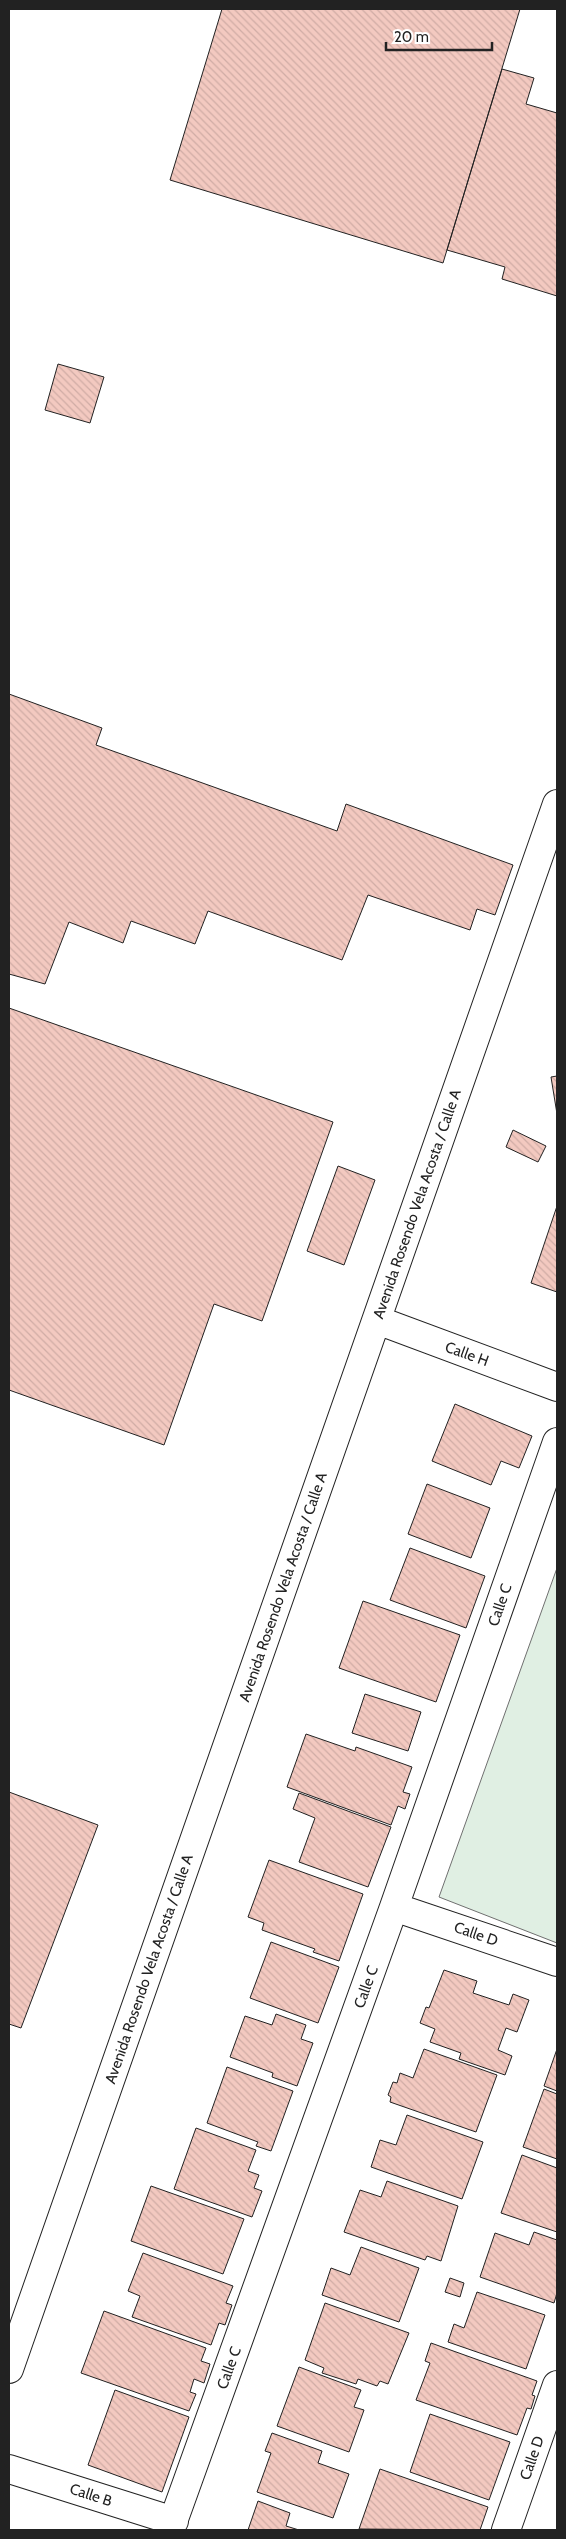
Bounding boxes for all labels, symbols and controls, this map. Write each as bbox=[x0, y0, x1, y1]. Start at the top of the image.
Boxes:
scale bar bbox=[386, 20, 492, 52]
text: 20 m bbox=[394, 28, 429, 46]
street label: Avenida Rosendo Vela Acosta / Calle A bbox=[369, 1086, 465, 1321]
street label: Calle H bbox=[443, 1338, 491, 1370]
street label: Avenida Rosendo Vela Acosta / Calle A bbox=[235, 1469, 331, 1704]
street label: Calle C bbox=[484, 1581, 516, 1629]
street label: Avenida Rosendo Vela Acosta / Calle A bbox=[101, 1851, 197, 2086]
street label: Calle D bbox=[452, 1918, 500, 1950]
street label: Calle C bbox=[350, 1963, 382, 2011]
street label: Calle C bbox=[213, 2344, 245, 2392]
street label: Calle D bbox=[516, 2434, 548, 2482]
street label: Calle B bbox=[68, 2480, 114, 2510]

